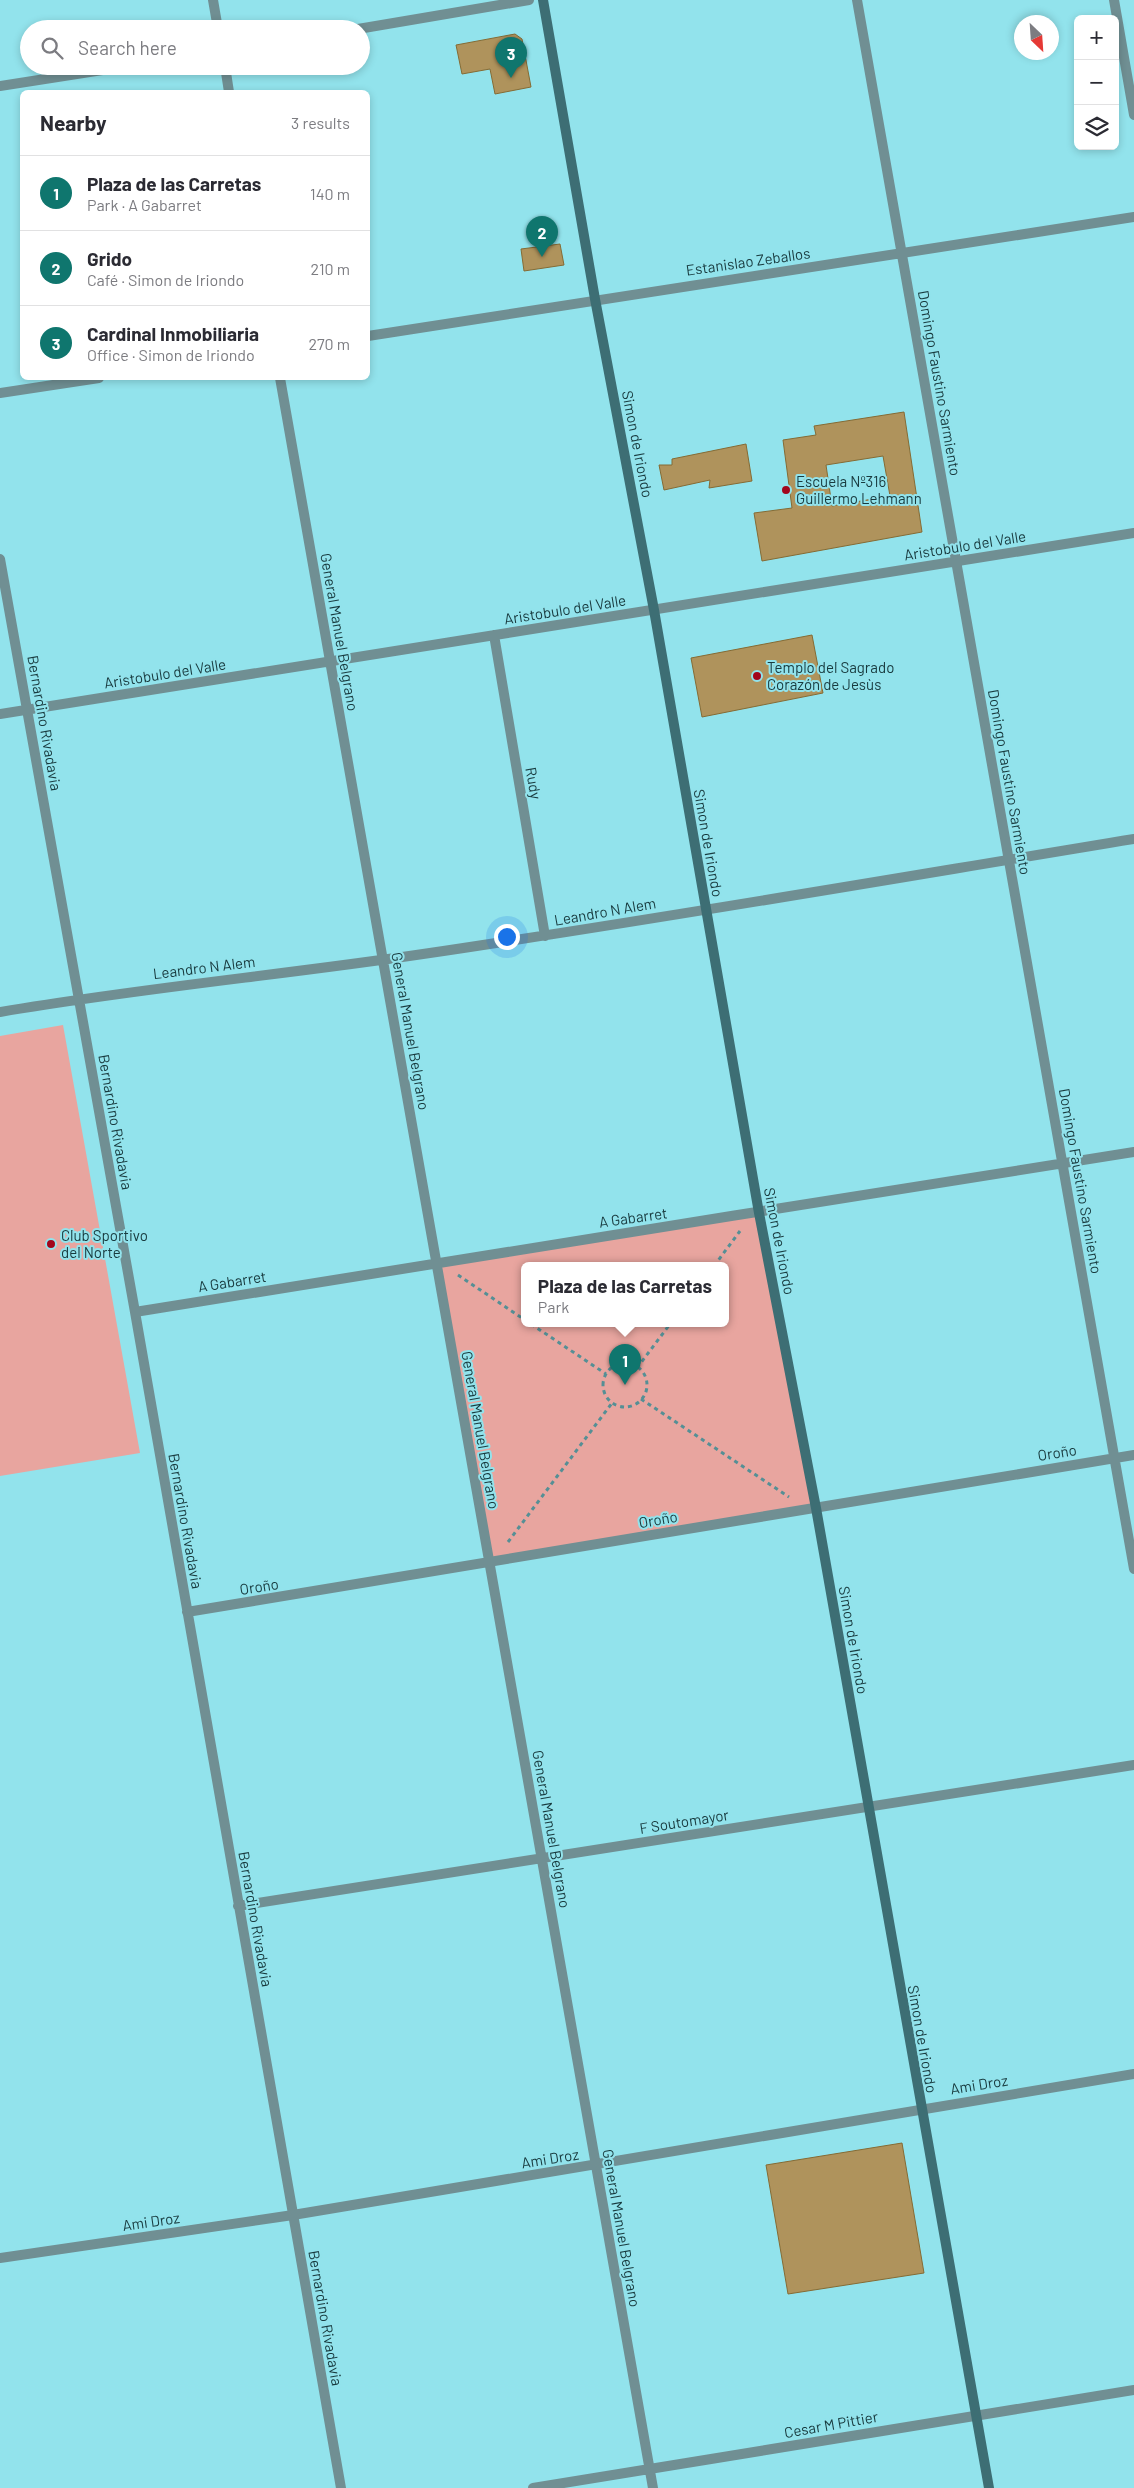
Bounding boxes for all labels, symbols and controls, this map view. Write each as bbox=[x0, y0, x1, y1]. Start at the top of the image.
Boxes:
north arrow bbox=[1014, 15, 1059, 60]
map controls bbox=[1074, 15, 1119, 150]
button: + bbox=[1074, 15, 1119, 60]
search box bbox=[20, 20, 370, 75]
icon: search bbox=[38, 34, 66, 62]
text: Search here bbox=[78, 36, 177, 59]
pin: 3 bbox=[495, 37, 527, 78]
button: − bbox=[1074, 60, 1119, 105]
button: layers bbox=[1074, 105, 1119, 150]
text: Nearby bbox=[40, 110, 106, 135]
text: 3 results bbox=[291, 113, 350, 132]
text: Plaza de las Carretas bbox=[87, 172, 261, 195]
text: 1 bbox=[53, 184, 59, 203]
text: 140 m bbox=[310, 184, 350, 203]
text: Park · A Gabarret bbox=[87, 195, 202, 214]
pin: 2 bbox=[526, 216, 558, 257]
street label: Estanislao Zeballos bbox=[685, 243, 811, 279]
text: Grido bbox=[87, 247, 132, 270]
text: 2 bbox=[52, 259, 60, 278]
text: 210 m bbox=[311, 259, 350, 278]
text: Café · Simon de Iriondo bbox=[87, 270, 244, 289]
street label: Domingo Faustino Sarmiento bbox=[915, 289, 965, 477]
text: Cardinal Inmobiliaria bbox=[87, 322, 259, 345]
text: 3 bbox=[52, 334, 60, 353]
text: 270 m bbox=[308, 334, 350, 353]
text: Office · Simon de Iriondo bbox=[87, 345, 255, 364]
street label: Simon de Iriondo bbox=[619, 389, 657, 499]
place label: Escuela Nº316 Guillermo Lehmann bbox=[796, 472, 922, 507]
marker: Escuela Nº316 Guillermo Lehmann bbox=[780, 484, 792, 496]
street label: Aristobulo del Valle bbox=[903, 526, 1027, 564]
street label: General Manuel Belgrano bbox=[317, 552, 363, 712]
street label: Aristobulo del Valle bbox=[503, 590, 627, 628]
street label: Bernardino Rivadavia bbox=[24, 654, 66, 792]
street label: Aristobulo del Valle bbox=[103, 654, 227, 692]
place label: Templo del Sagrado Corazón de Jesùs bbox=[767, 658, 894, 693]
marker: Templo del Sagrado Corazón de Jesùs bbox=[751, 670, 763, 682]
street label: Domingo Faustino Sarmiento bbox=[985, 688, 1035, 876]
street label: Rudy bbox=[522, 766, 546, 801]
street label: Simon de Iriondo bbox=[691, 788, 727, 898]
street label: Leandro N Alem bbox=[553, 893, 657, 929]
your location bbox=[494, 924, 520, 950]
street label: General Manuel Belgrano bbox=[388, 951, 434, 1111]
street label: Leandro N Alem bbox=[152, 952, 256, 982]
street label: Bernardino Rivadavia bbox=[95, 1053, 137, 1191]
street label: Domingo Faustino Sarmiento bbox=[1056, 1087, 1106, 1275]
street label: Simon de Iriondo bbox=[761, 1186, 799, 1296]
street label: A Gabarret bbox=[598, 1203, 668, 1231]
place label: Club Sportivo del Norte bbox=[61, 1226, 148, 1261]
marker: Club Sportivo del Norte bbox=[45, 1238, 57, 1250]
popup bbox=[521, 1262, 729, 1327]
street label: A Gabarret bbox=[197, 1267, 267, 1295]
text: Plaza de las Carretas bbox=[538, 1274, 712, 1297]
text: Park bbox=[538, 1297, 569, 1316]
pin: 1 bbox=[609, 1344, 641, 1385]
street label: General Manuel Belgrano bbox=[458, 1350, 504, 1510]
street label: Oroño bbox=[1036, 1440, 1078, 1464]
street label: Bernardino Rivadavia bbox=[165, 1452, 207, 1590]
street label: Oroño bbox=[637, 1507, 679, 1531]
street label: Oroño bbox=[238, 1574, 280, 1598]
street label: Simon de Iriondo bbox=[836, 1585, 872, 1695]
street label: General Manuel Belgrano bbox=[529, 1749, 575, 1909]
street label: F Soutomayor bbox=[638, 1805, 730, 1837]
street label: Bernardino Rivadavia bbox=[235, 1850, 277, 1988]
street label: Simon de Iriondo bbox=[905, 1984, 941, 2094]
street label: Ami Droz bbox=[949, 2071, 1009, 2097]
street label: Ami Droz bbox=[520, 2145, 580, 2171]
street label: General Manuel Belgrano bbox=[599, 2148, 645, 2308]
street label: Ami Droz bbox=[121, 2208, 181, 2234]
street label: Bernardino Rivadavia bbox=[305, 2249, 347, 2387]
street label: Cesar M Pittier bbox=[783, 2407, 880, 2441]

